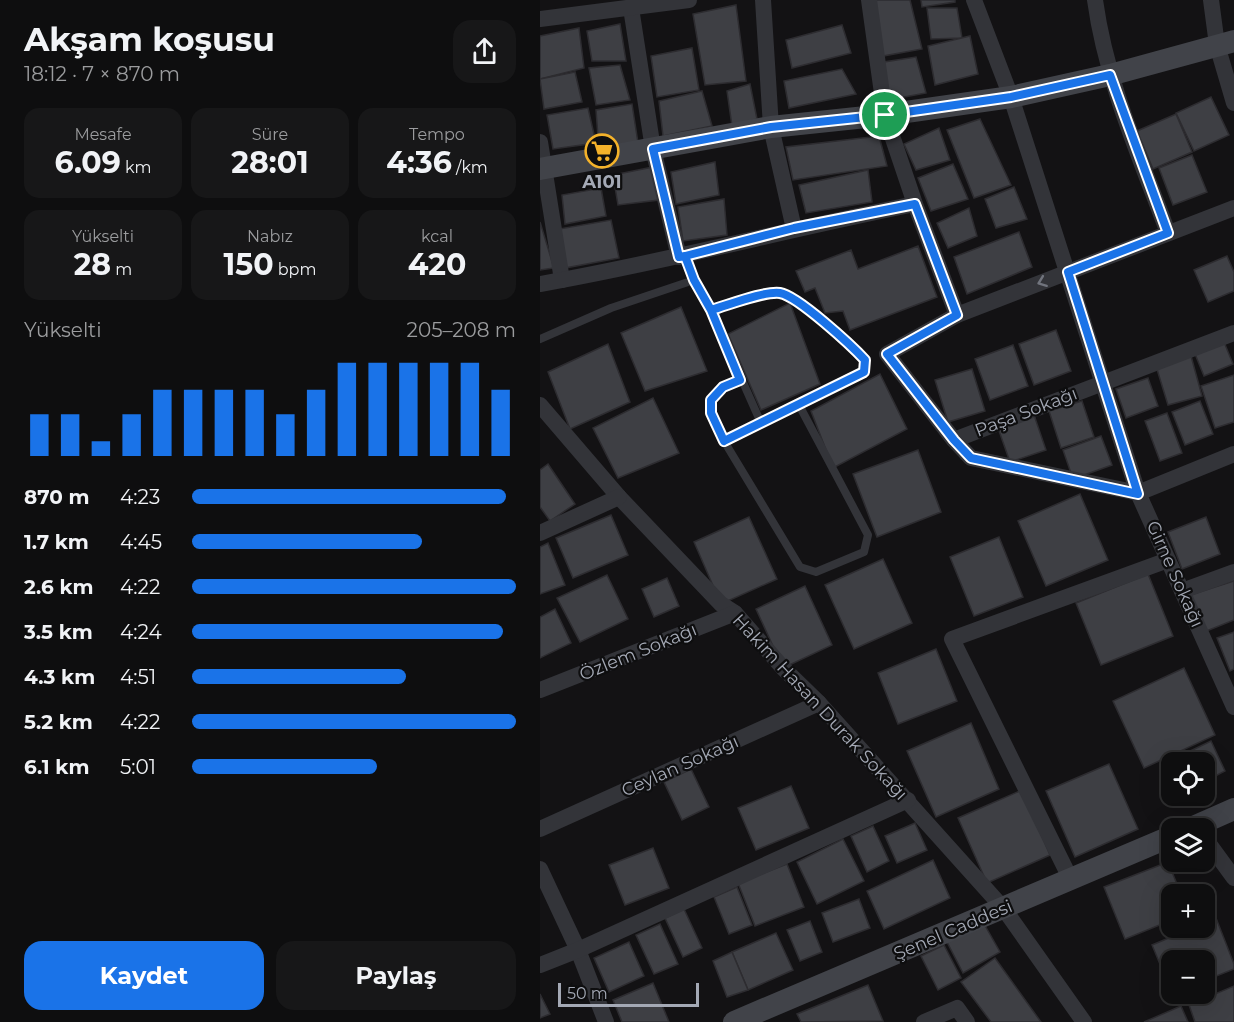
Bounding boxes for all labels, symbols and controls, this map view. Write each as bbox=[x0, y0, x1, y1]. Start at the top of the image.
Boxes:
text: Akşam koşusu bbox=[24, 19, 275, 59]
button: share bbox=[453, 20, 516, 83]
text: 18:12 · 7 × 870 m bbox=[24, 62, 180, 86]
pin bbox=[859, 89, 910, 140]
icon: arrive bbox=[868, 98, 901, 131]
text: Mesafe bbox=[74, 125, 132, 144]
text: Süre bbox=[252, 125, 288, 144]
text: Tempo bbox=[409, 125, 465, 144]
supermarket icon: A101 bbox=[584, 133, 620, 169]
text: 6.09 bbox=[55, 144, 121, 181]
text: 28:01 bbox=[231, 144, 309, 181]
text: 4:36 bbox=[386, 144, 452, 181]
text: km bbox=[121, 158, 151, 177]
text: /km bbox=[452, 158, 488, 177]
place label: A101 bbox=[581, 171, 622, 193]
text: Yükselti bbox=[72, 227, 134, 246]
text: Nabız bbox=[247, 227, 293, 246]
text: kcal bbox=[421, 227, 453, 246]
text: 28 bbox=[74, 246, 111, 283]
text: 150 bbox=[224, 246, 274, 283]
text: 420 bbox=[408, 246, 466, 283]
text: m bbox=[111, 260, 132, 279]
text: bpm bbox=[274, 260, 316, 279]
one-way arrow bbox=[1037, 275, 1048, 287]
text: Yükselti bbox=[24, 318, 102, 342]
text: 205–208 m bbox=[407, 318, 516, 342]
street label: Paşa Sokağı bbox=[972, 382, 1080, 442]
text: 870 m bbox=[24, 485, 89, 509]
text: 4:23 bbox=[120, 485, 160, 509]
street label: Girne Sokağı bbox=[1142, 517, 1208, 631]
text: 1.7 km bbox=[24, 530, 89, 554]
text: 4:45 bbox=[120, 530, 162, 554]
text: 2.6 km bbox=[24, 575, 93, 599]
text: 4:22 bbox=[120, 575, 160, 599]
street label: Hakim Hasan Durak Sokağı bbox=[728, 609, 912, 805]
street label: Özlem Sokağı bbox=[576, 618, 700, 686]
text: 3.5 km bbox=[24, 620, 93, 644]
text: 4:24 bbox=[120, 620, 162, 644]
text: 4.3 km bbox=[24, 665, 95, 689]
text: 4:51 bbox=[120, 665, 156, 689]
text: 5.2 km bbox=[24, 710, 93, 734]
text: 4:22 bbox=[120, 710, 160, 734]
street label: Ceylan Sokağı bbox=[618, 730, 742, 802]
map controls bbox=[1161, 752, 1215, 1004]
button: locate bbox=[1161, 752, 1215, 806]
text: 6.1 km bbox=[24, 755, 89, 779]
text: 5:01 bbox=[120, 755, 156, 779]
button: layers bbox=[1161, 818, 1215, 872]
button: + bbox=[1161, 884, 1215, 938]
street label: Şenel Caddesi bbox=[890, 895, 1016, 965]
button: Kaydet bbox=[24, 941, 264, 1010]
button: Paylaş bbox=[276, 941, 516, 1010]
button: − bbox=[1161, 950, 1215, 1004]
scale bar bbox=[558, 980, 699, 1008]
text: 50 m bbox=[567, 984, 608, 1003]

